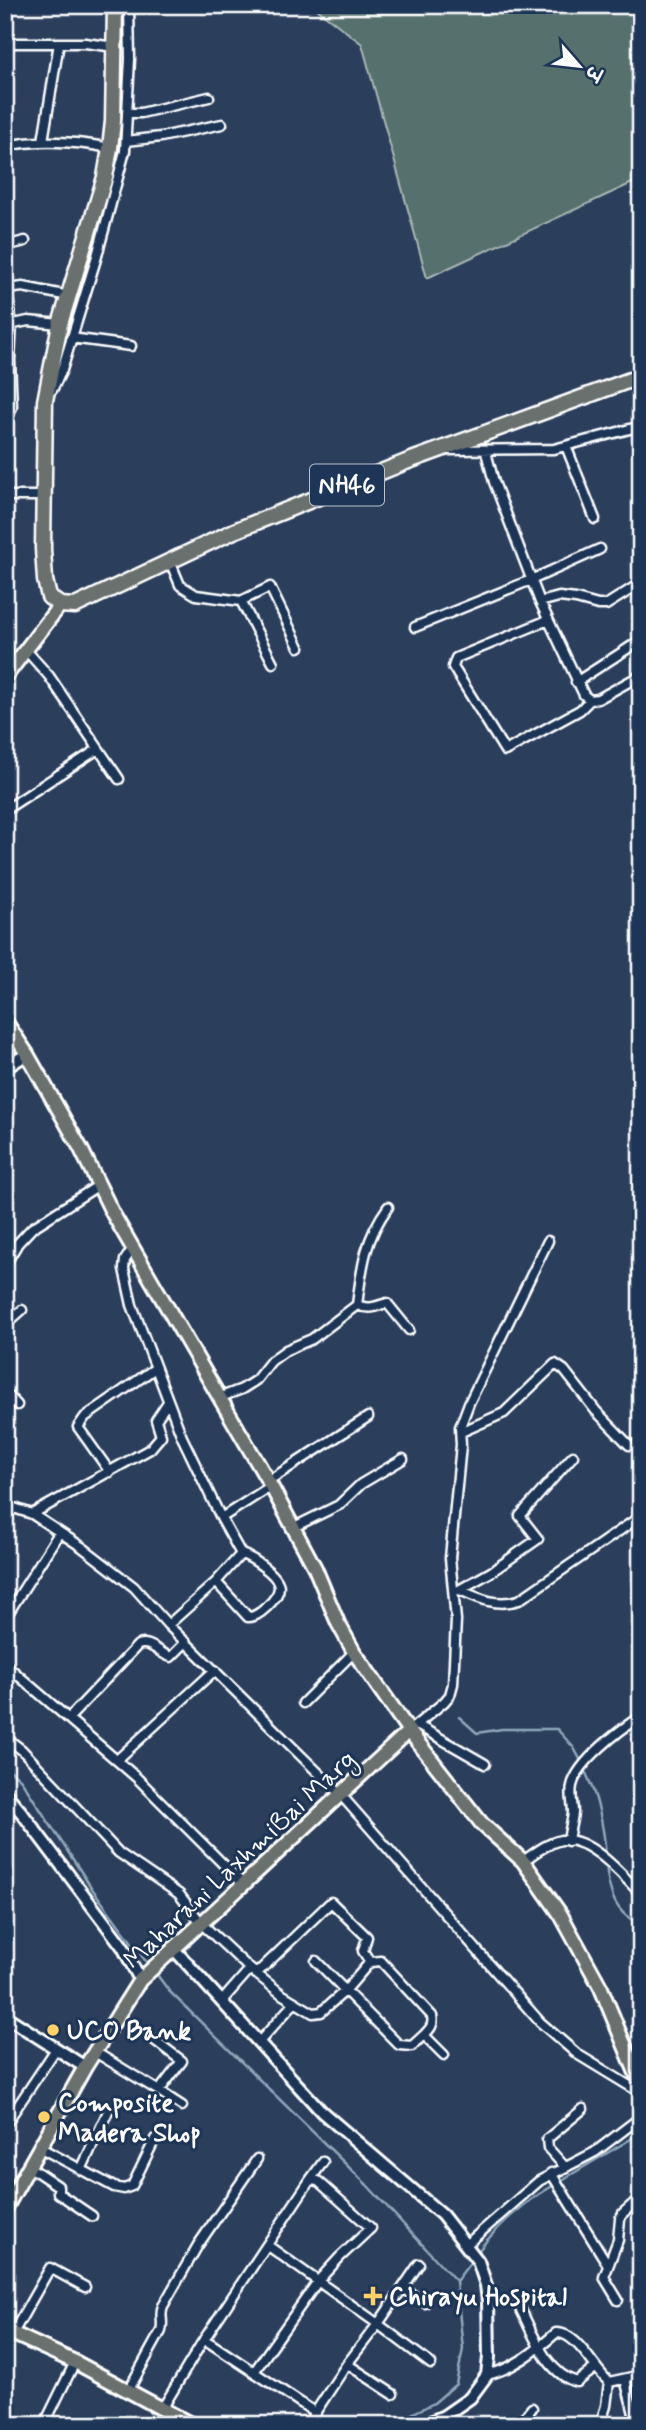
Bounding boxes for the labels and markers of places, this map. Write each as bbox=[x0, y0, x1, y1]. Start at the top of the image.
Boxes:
place label: UCO Bank bbox=[67, 2015, 191, 2049]
marker: UCO Bank bbox=[45, 2022, 61, 2038]
place label: Composite Madera Shop bbox=[58, 2087, 201, 2151]
marker: Composite Madera Shop bbox=[36, 2109, 52, 2125]
place label: Chirayu Hospital bbox=[389, 2281, 567, 2315]
marker: Chirayu Hospital bbox=[363, 2286, 383, 2306]

